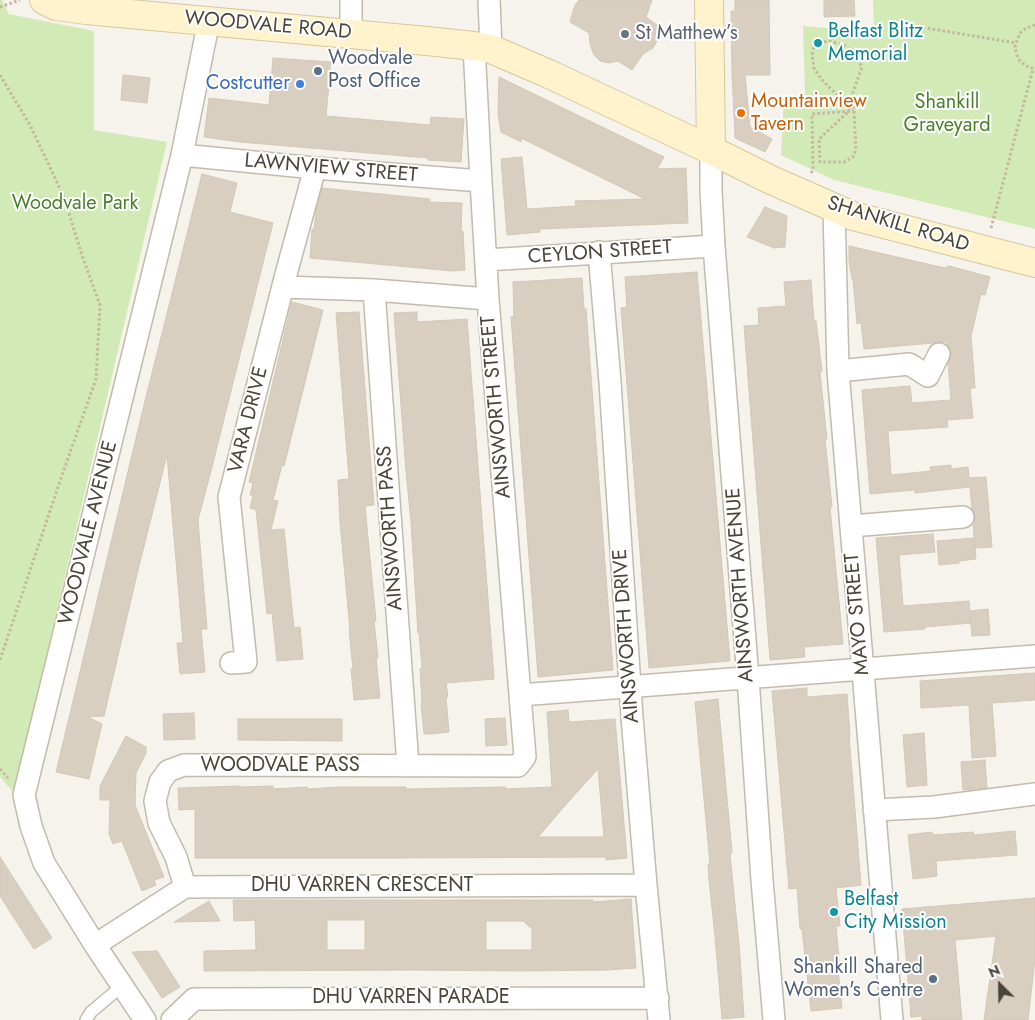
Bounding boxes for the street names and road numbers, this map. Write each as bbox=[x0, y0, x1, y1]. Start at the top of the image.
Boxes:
street label: WOODVALE ROAD bbox=[183, 7, 353, 45]
street label: LAWNVIEW STREET bbox=[243, 149, 419, 189]
street label: SHANKILL ROAD bbox=[824, 192, 972, 258]
street label: CEYLON STREET bbox=[527, 236, 673, 270]
street label: AINSWORTH STREET bbox=[477, 315, 517, 499]
street label: VARA DRIVE bbox=[224, 364, 274, 476]
street label: WOODVALE AVENUE bbox=[55, 438, 123, 628]
street label: AINSWORTH PASS bbox=[373, 445, 409, 611]
street label: AINSWORTH AVENUE bbox=[722, 487, 760, 683]
street label: AINSWORTH DRIVE bbox=[609, 548, 645, 724]
street label: MAYO STREET bbox=[841, 552, 875, 676]
street label: WOODVALE PASS bbox=[200, 754, 360, 778]
street label: DHU VARREN CRESCENT bbox=[251, 874, 473, 898]
street label: DHU VARREN PARADE bbox=[312, 986, 510, 1010]

